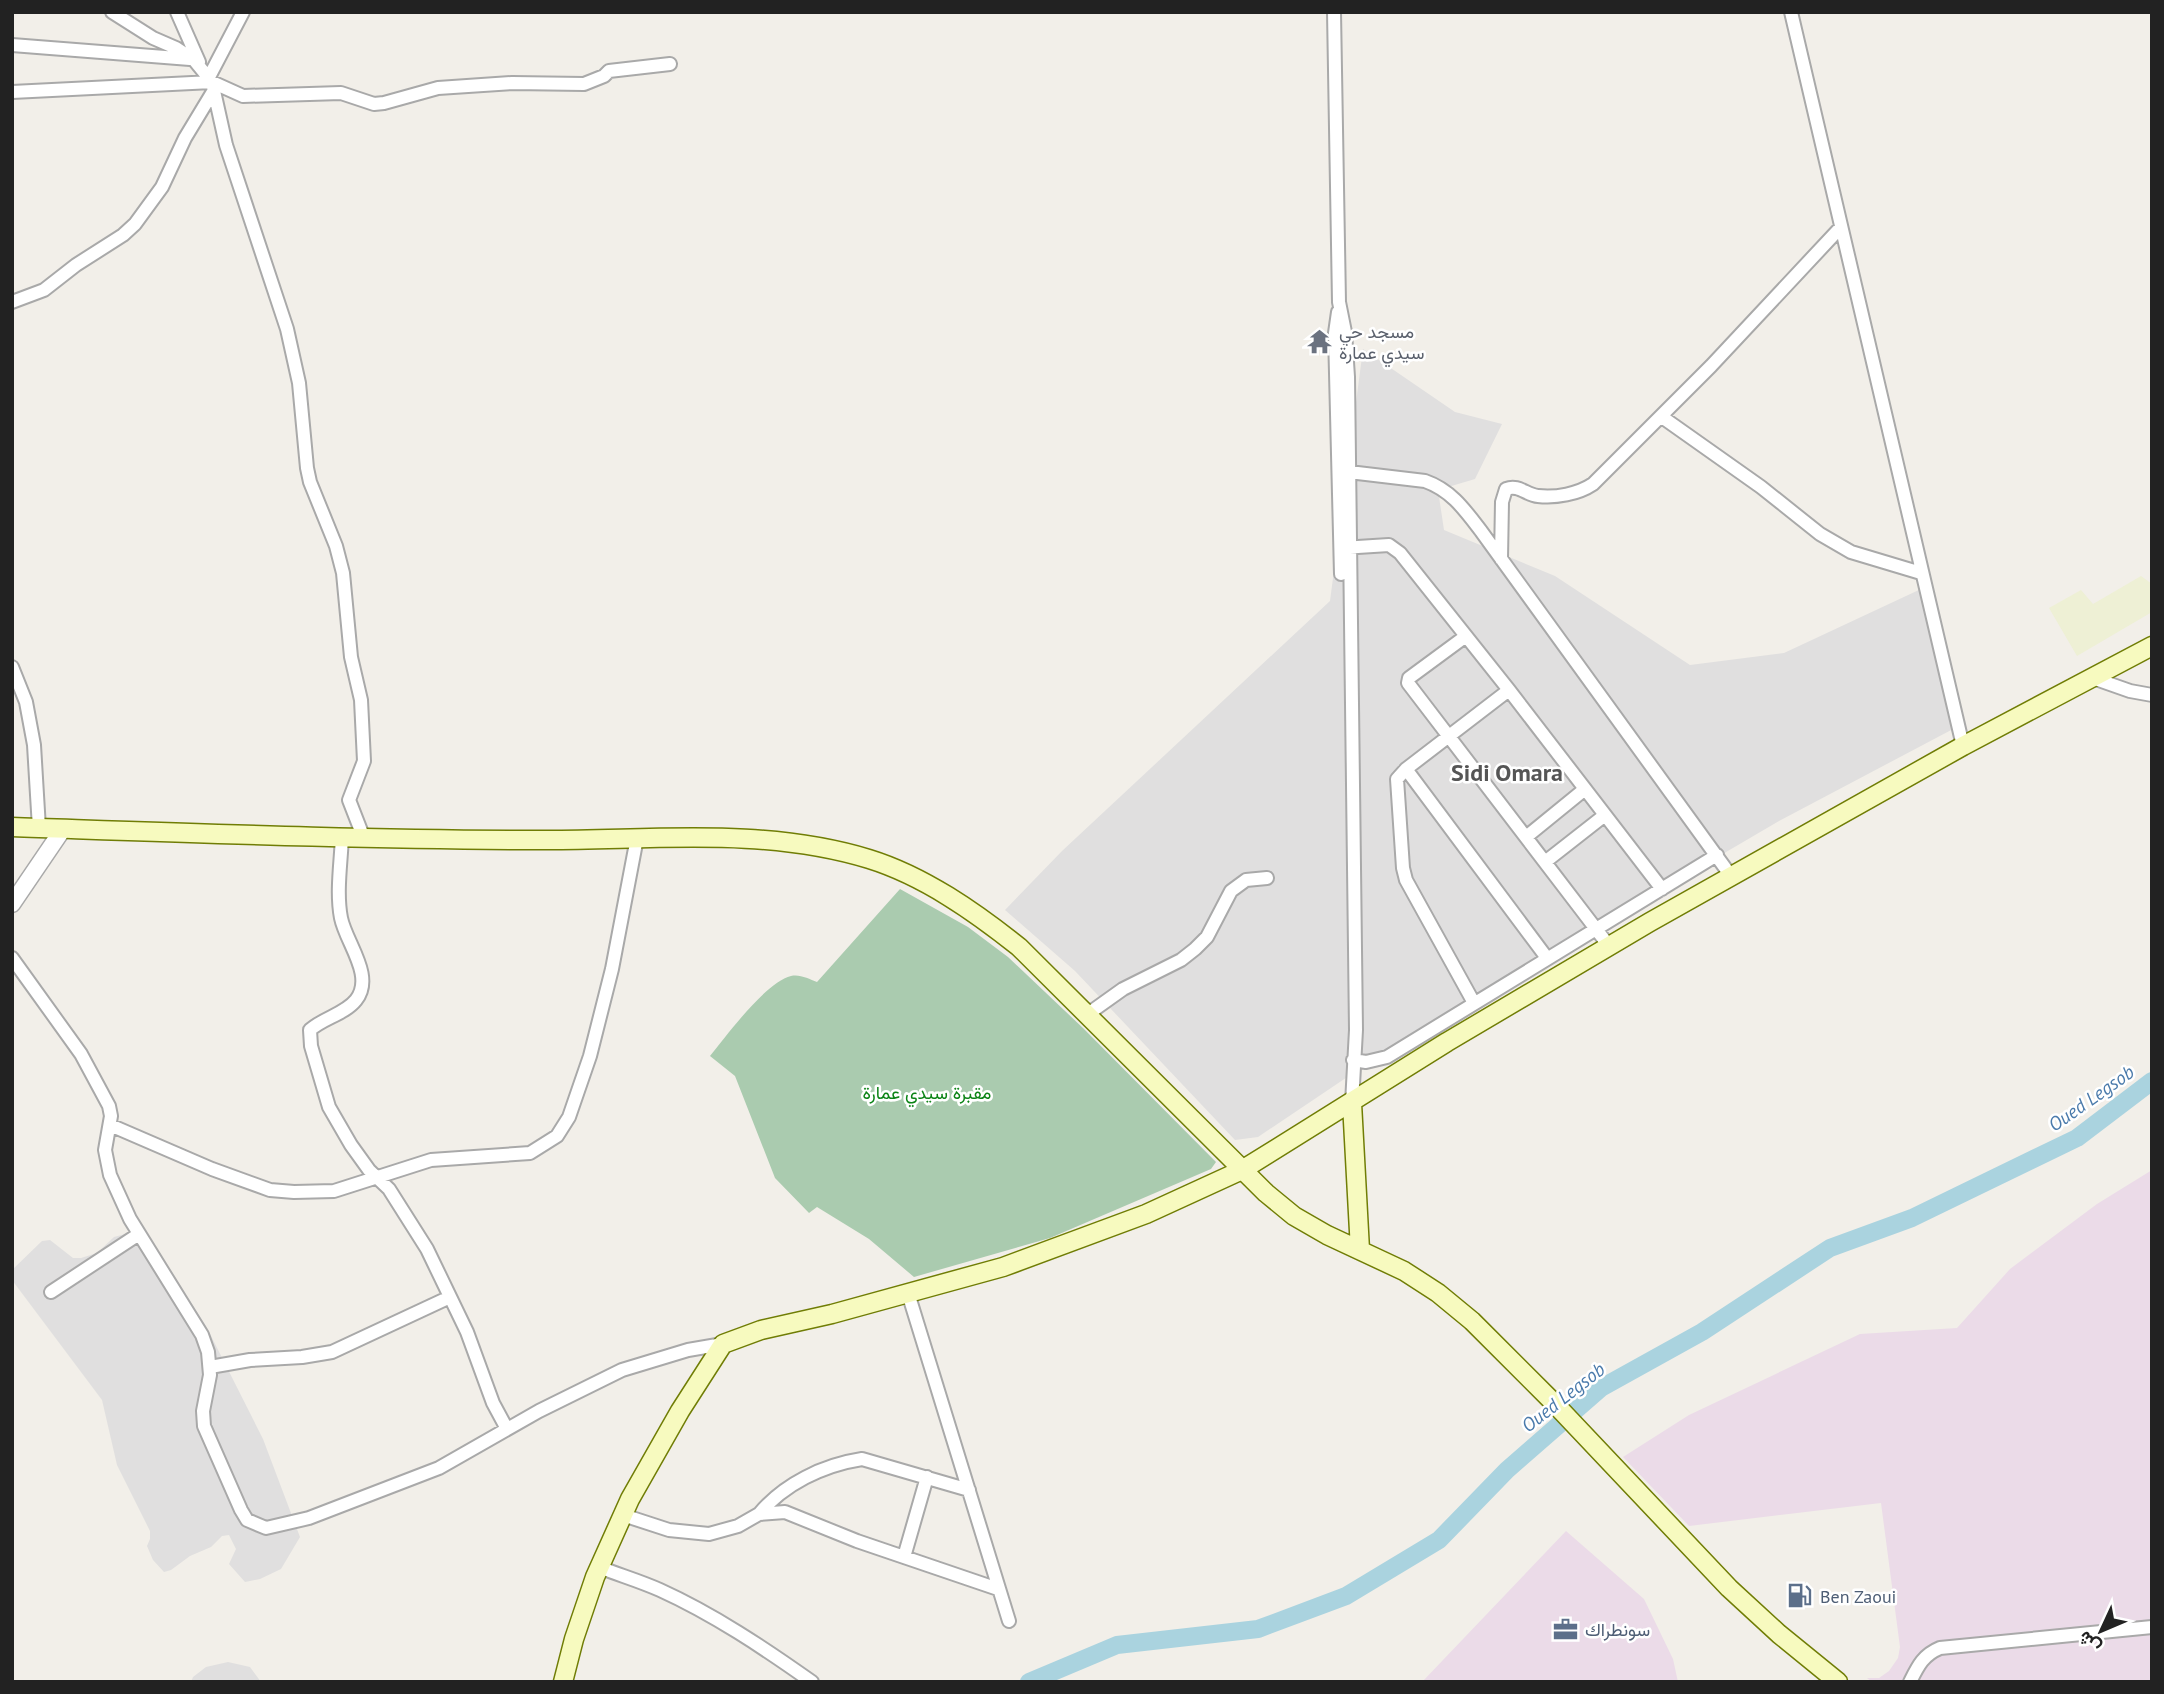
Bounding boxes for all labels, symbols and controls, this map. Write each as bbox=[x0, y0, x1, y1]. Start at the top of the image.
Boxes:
place label: مسجد حي سيدي عمارة bbox=[1339, 320, 1424, 368]
temple icon: مسجد حي سيدي عمارة bbox=[1305, 327, 1333, 355]
district label: Sidi Omara bbox=[1451, 757, 1563, 788]
water label: Oued Legsob bbox=[2043, 1060, 2139, 1136]
park label: مقبرة سيدي عمارة bbox=[863, 1081, 991, 1108]
water label: Oued Legsob bbox=[1516, 1357, 1610, 1437]
fuel station icon: Ben Zaoui bbox=[1786, 1582, 1814, 1610]
place label: Ben Zaoui bbox=[1820, 1585, 1896, 1608]
north arrow bbox=[2066, 1596, 2136, 1666]
office icon: سونطراك bbox=[1551, 1615, 1579, 1643]
place label: سونطراك bbox=[1585, 1618, 1650, 1641]
text: ش bbox=[2072, 1626, 2105, 1659]

